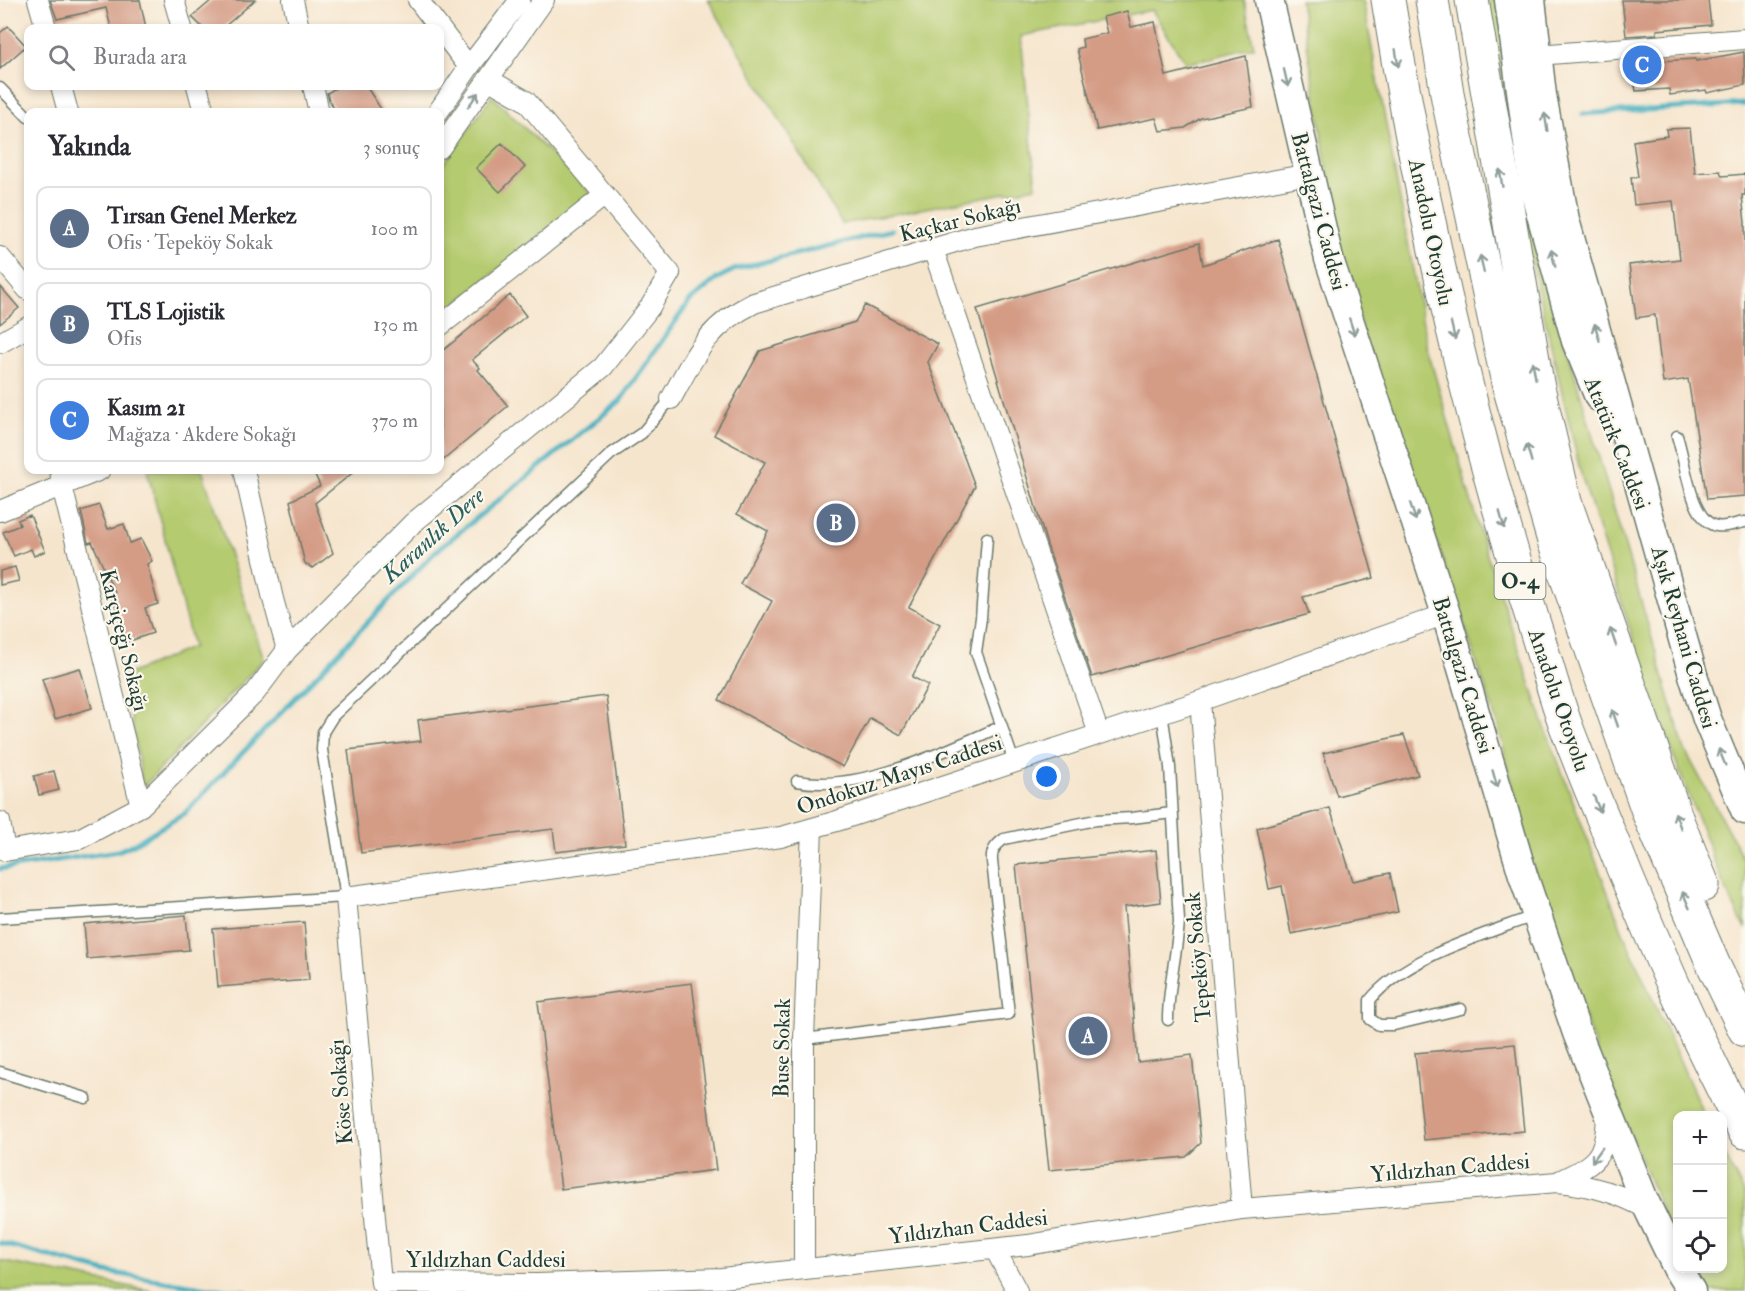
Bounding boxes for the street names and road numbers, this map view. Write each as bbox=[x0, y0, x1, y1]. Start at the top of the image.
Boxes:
street label: Battalgazi Caddesi bbox=[1284, 129, 1354, 294]
street label: Anadolu Otoyolu bbox=[1402, 155, 1460, 308]
street label: Kaçkar Sokağı bbox=[897, 191, 1024, 249]
street label: Atatürk Caddesi bbox=[1577, 372, 1657, 514]
street label: Aşık Reyhani Caddesi bbox=[1644, 542, 1724, 732]
road number: O-4 bbox=[1494, 563, 1546, 599]
street label: Karçiçeği Sokağı bbox=[93, 566, 155, 714]
street label: Battalgazi Caddesi bbox=[1426, 593, 1500, 757]
street label: Anadolu Otoyolu bbox=[1521, 624, 1597, 776]
street label: Ondokuz Mayıs Caddesi bbox=[793, 728, 1006, 821]
street label: Tepeköy Sokak bbox=[1178, 890, 1219, 1023]
street label: Buse Sokak bbox=[767, 997, 797, 1098]
street label: Köse Sokağı bbox=[322, 1038, 360, 1146]
street label: Yıldızhan Caddesi bbox=[1369, 1147, 1531, 1189]
street label: Yıldızhan Caddesi bbox=[887, 1203, 1049, 1251]
street label: Yıldızhan Caddesi bbox=[406, 1246, 566, 1274]

